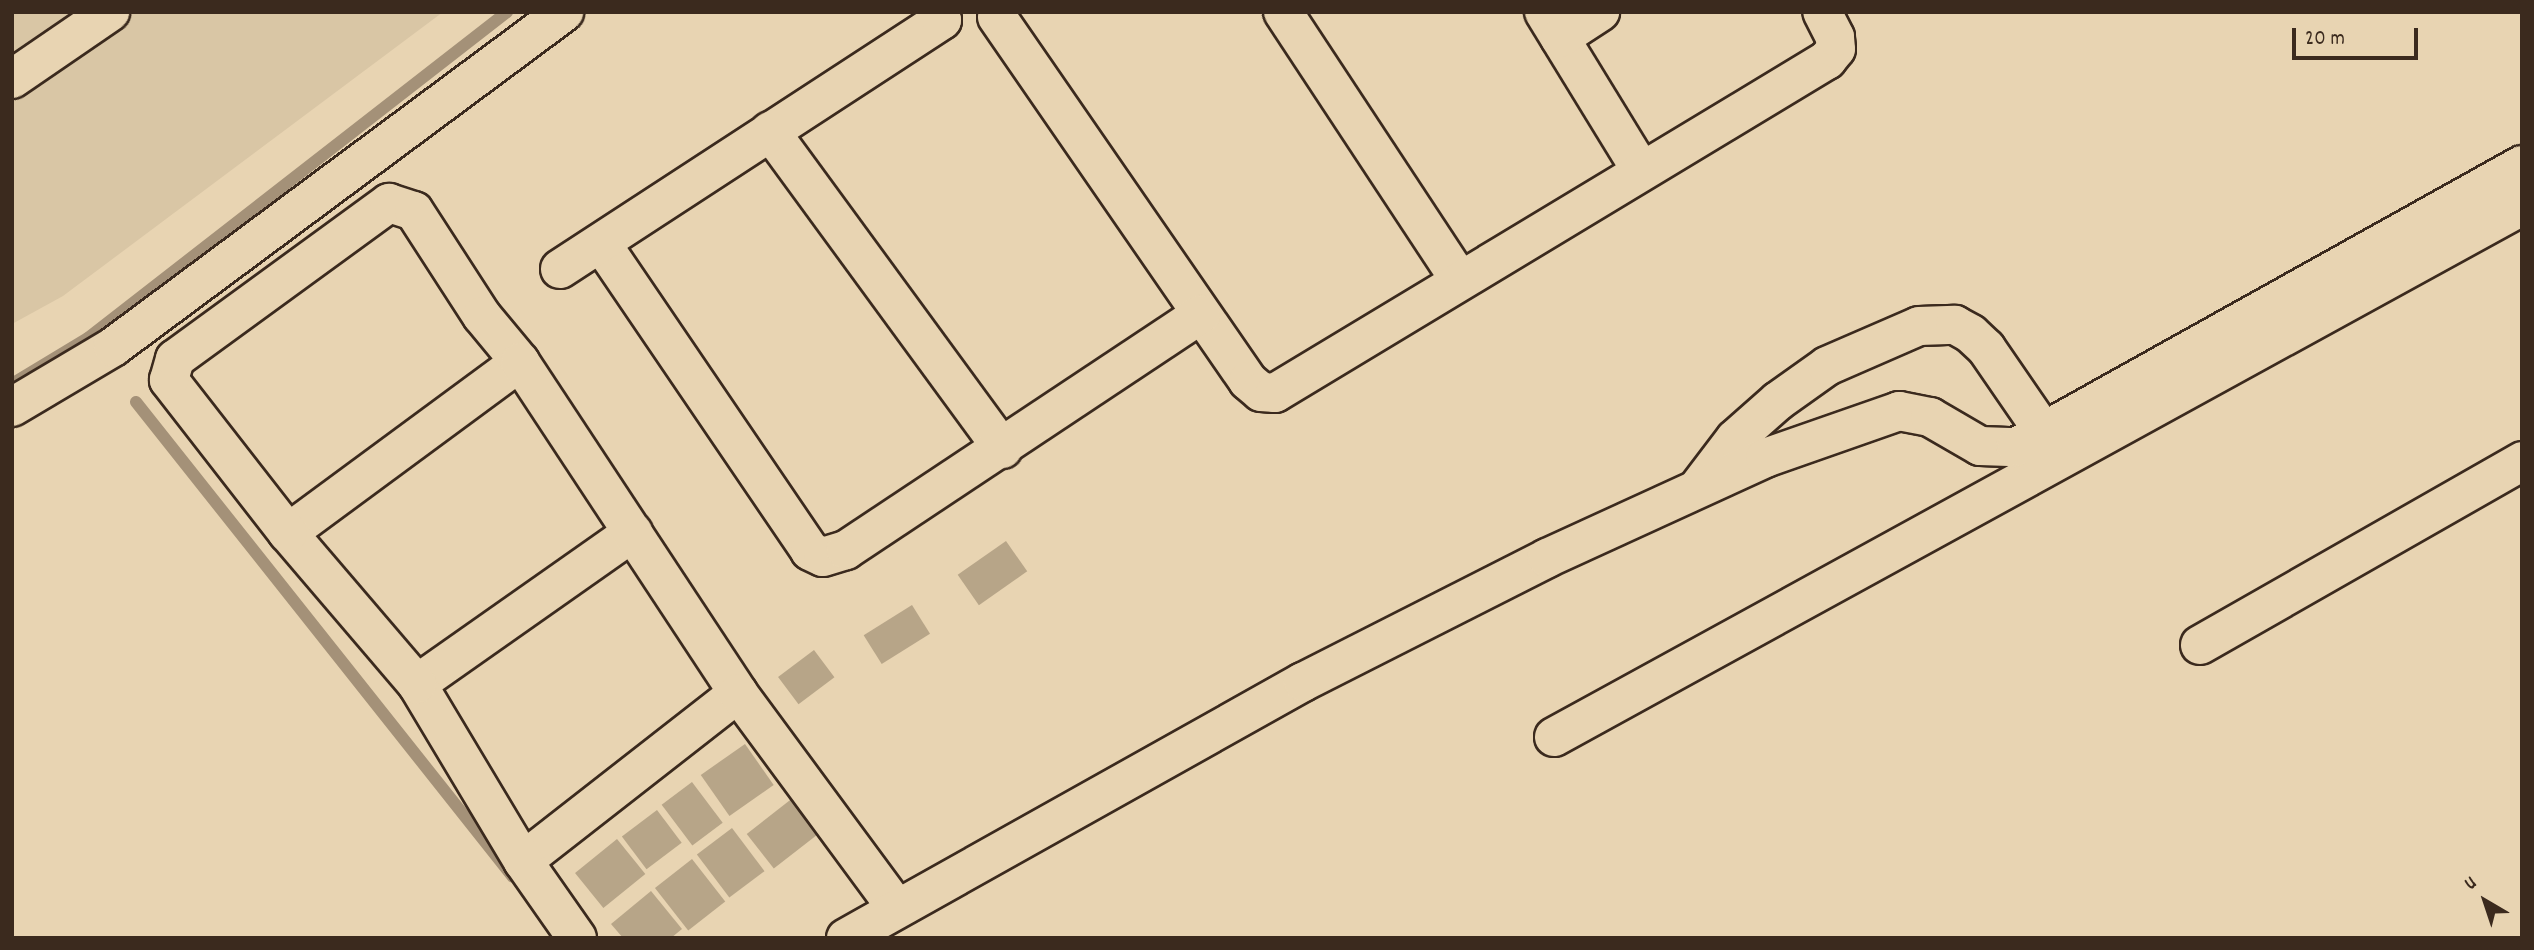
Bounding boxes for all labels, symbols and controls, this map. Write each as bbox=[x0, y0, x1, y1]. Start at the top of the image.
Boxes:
scale bar bbox=[2296, 14, 2422, 58]
text: 20 m bbox=[2305, 25, 2345, 55]
north arrow bbox=[2450, 866, 2520, 936]
text: U bbox=[2459, 871, 2484, 898]

